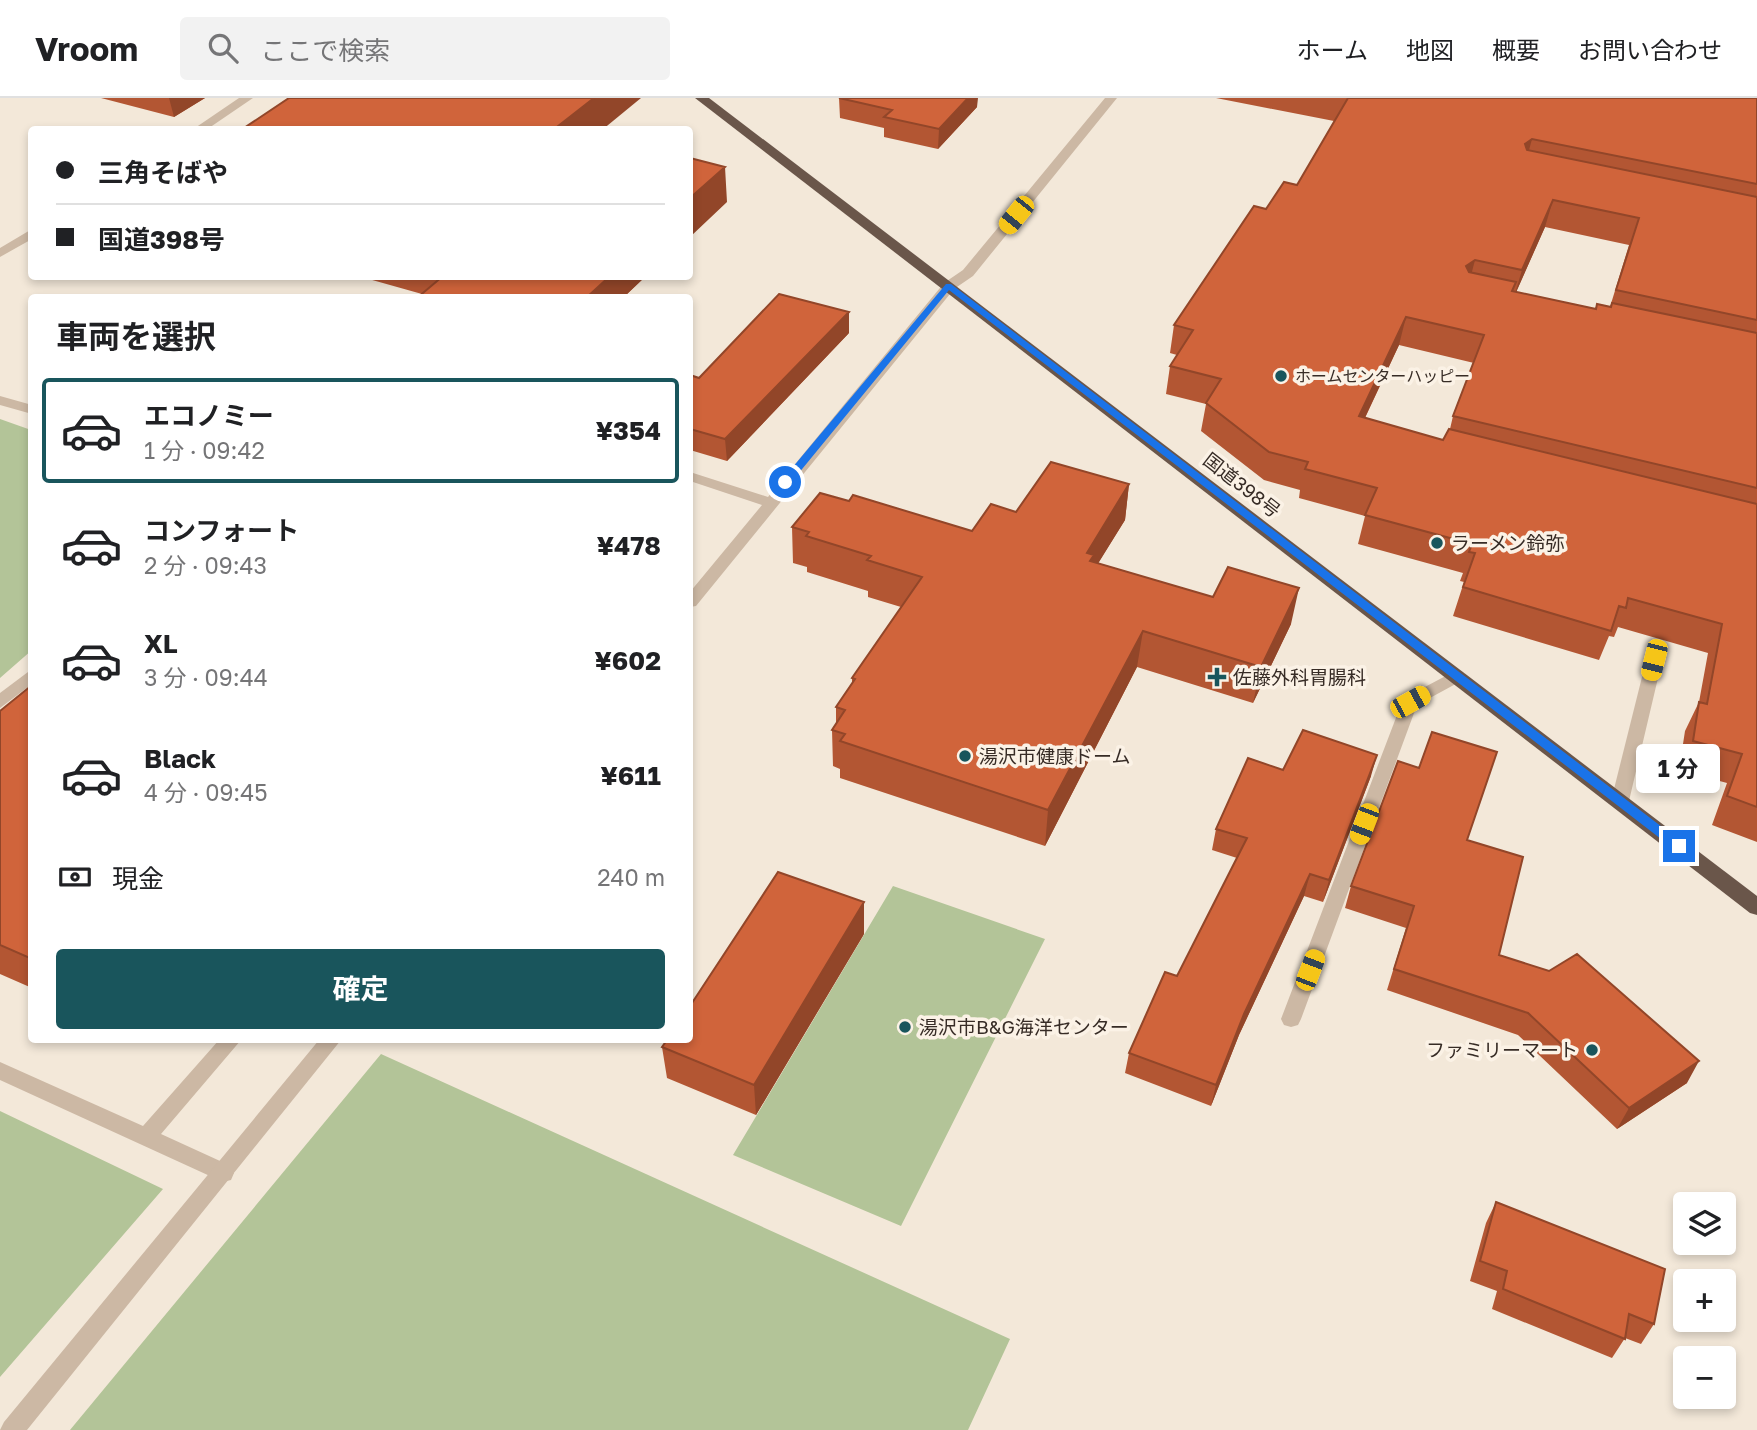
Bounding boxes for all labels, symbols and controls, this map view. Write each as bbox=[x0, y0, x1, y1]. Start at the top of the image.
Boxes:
search box bbox=[180, 17, 670, 80]
text: Vroom bbox=[35, 29, 138, 68]
icon: search bbox=[204, 29, 242, 67]
text: ここで検索 bbox=[260, 35, 390, 66]
text: ホーム bbox=[1297, 35, 1368, 64]
text: 地図 bbox=[1406, 35, 1454, 64]
text: 概要 bbox=[1492, 35, 1540, 64]
text: お問い合わせ bbox=[1578, 35, 1722, 64]
text: 三角そばや bbox=[98, 157, 228, 188]
car bbox=[995, 192, 1038, 238]
text: 国道398号 bbox=[98, 224, 225, 255]
text: 車両を選択 bbox=[56, 317, 216, 355]
place label: ホームセンターハッピー bbox=[1295, 366, 1470, 386]
marker: ホームセンターハッピー bbox=[1273, 368, 1289, 384]
icon: car bbox=[60, 399, 123, 462]
text: エコノミー bbox=[144, 400, 274, 431]
text: ¥354 bbox=[596, 415, 661, 446]
text: 1 分 · 09:42 bbox=[144, 436, 265, 464]
street label: 国道398号 bbox=[1199, 447, 1285, 522]
route start bbox=[769, 466, 801, 498]
icon: car bbox=[60, 514, 123, 577]
text: コンフォート bbox=[144, 515, 299, 546]
text: ¥478 bbox=[597, 530, 661, 561]
place label: ラーメン鈴弥 bbox=[1451, 531, 1564, 554]
marker: ラーメン鈴弥 bbox=[1429, 535, 1445, 551]
text: 2 分 · 09:43 bbox=[144, 551, 267, 579]
text: XL bbox=[144, 628, 178, 659]
icon: car bbox=[60, 629, 123, 692]
car bbox=[1639, 637, 1670, 683]
text: ¥602 bbox=[595, 645, 661, 676]
text: 3 分 · 09:44 bbox=[144, 663, 268, 691]
place label: 佐藤外科胃腸科 bbox=[1233, 665, 1366, 688]
marker: 佐藤外科胃腸科 bbox=[1207, 667, 1227, 687]
car bbox=[1387, 683, 1434, 721]
text: Black bbox=[144, 743, 216, 774]
icon: car bbox=[60, 744, 123, 807]
place label: 湯沢市健康ドーム bbox=[979, 744, 1130, 767]
callout: 1 分 bbox=[1637, 744, 1721, 794]
marker: 湯沢市健康ドーム bbox=[957, 748, 973, 764]
text: 1 分 bbox=[1658, 754, 1698, 782]
text: ¥611 bbox=[601, 760, 661, 791]
text: 4 分 · 09:45 bbox=[144, 778, 268, 806]
car bbox=[1347, 801, 1382, 847]
route end bbox=[1663, 830, 1695, 862]
icon: cash bbox=[56, 858, 94, 896]
text: 現金 bbox=[112, 863, 164, 894]
text: 240 m bbox=[597, 863, 665, 891]
car bbox=[1293, 947, 1328, 993]
button: 確定 bbox=[56, 949, 665, 1029]
place label: 湯沢市B&G海洋センター bbox=[919, 1015, 1129, 1038]
marker: 湯沢市B&G海洋センター bbox=[897, 1019, 913, 1035]
place label: ファミリーマート bbox=[1426, 1038, 1578, 1061]
marker: ファミリーマート bbox=[1584, 1042, 1600, 1058]
map controls bbox=[1673, 1192, 1736, 1409]
button: layers bbox=[1673, 1192, 1736, 1255]
button: + bbox=[1673, 1269, 1736, 1332]
button: − bbox=[1673, 1346, 1736, 1409]

